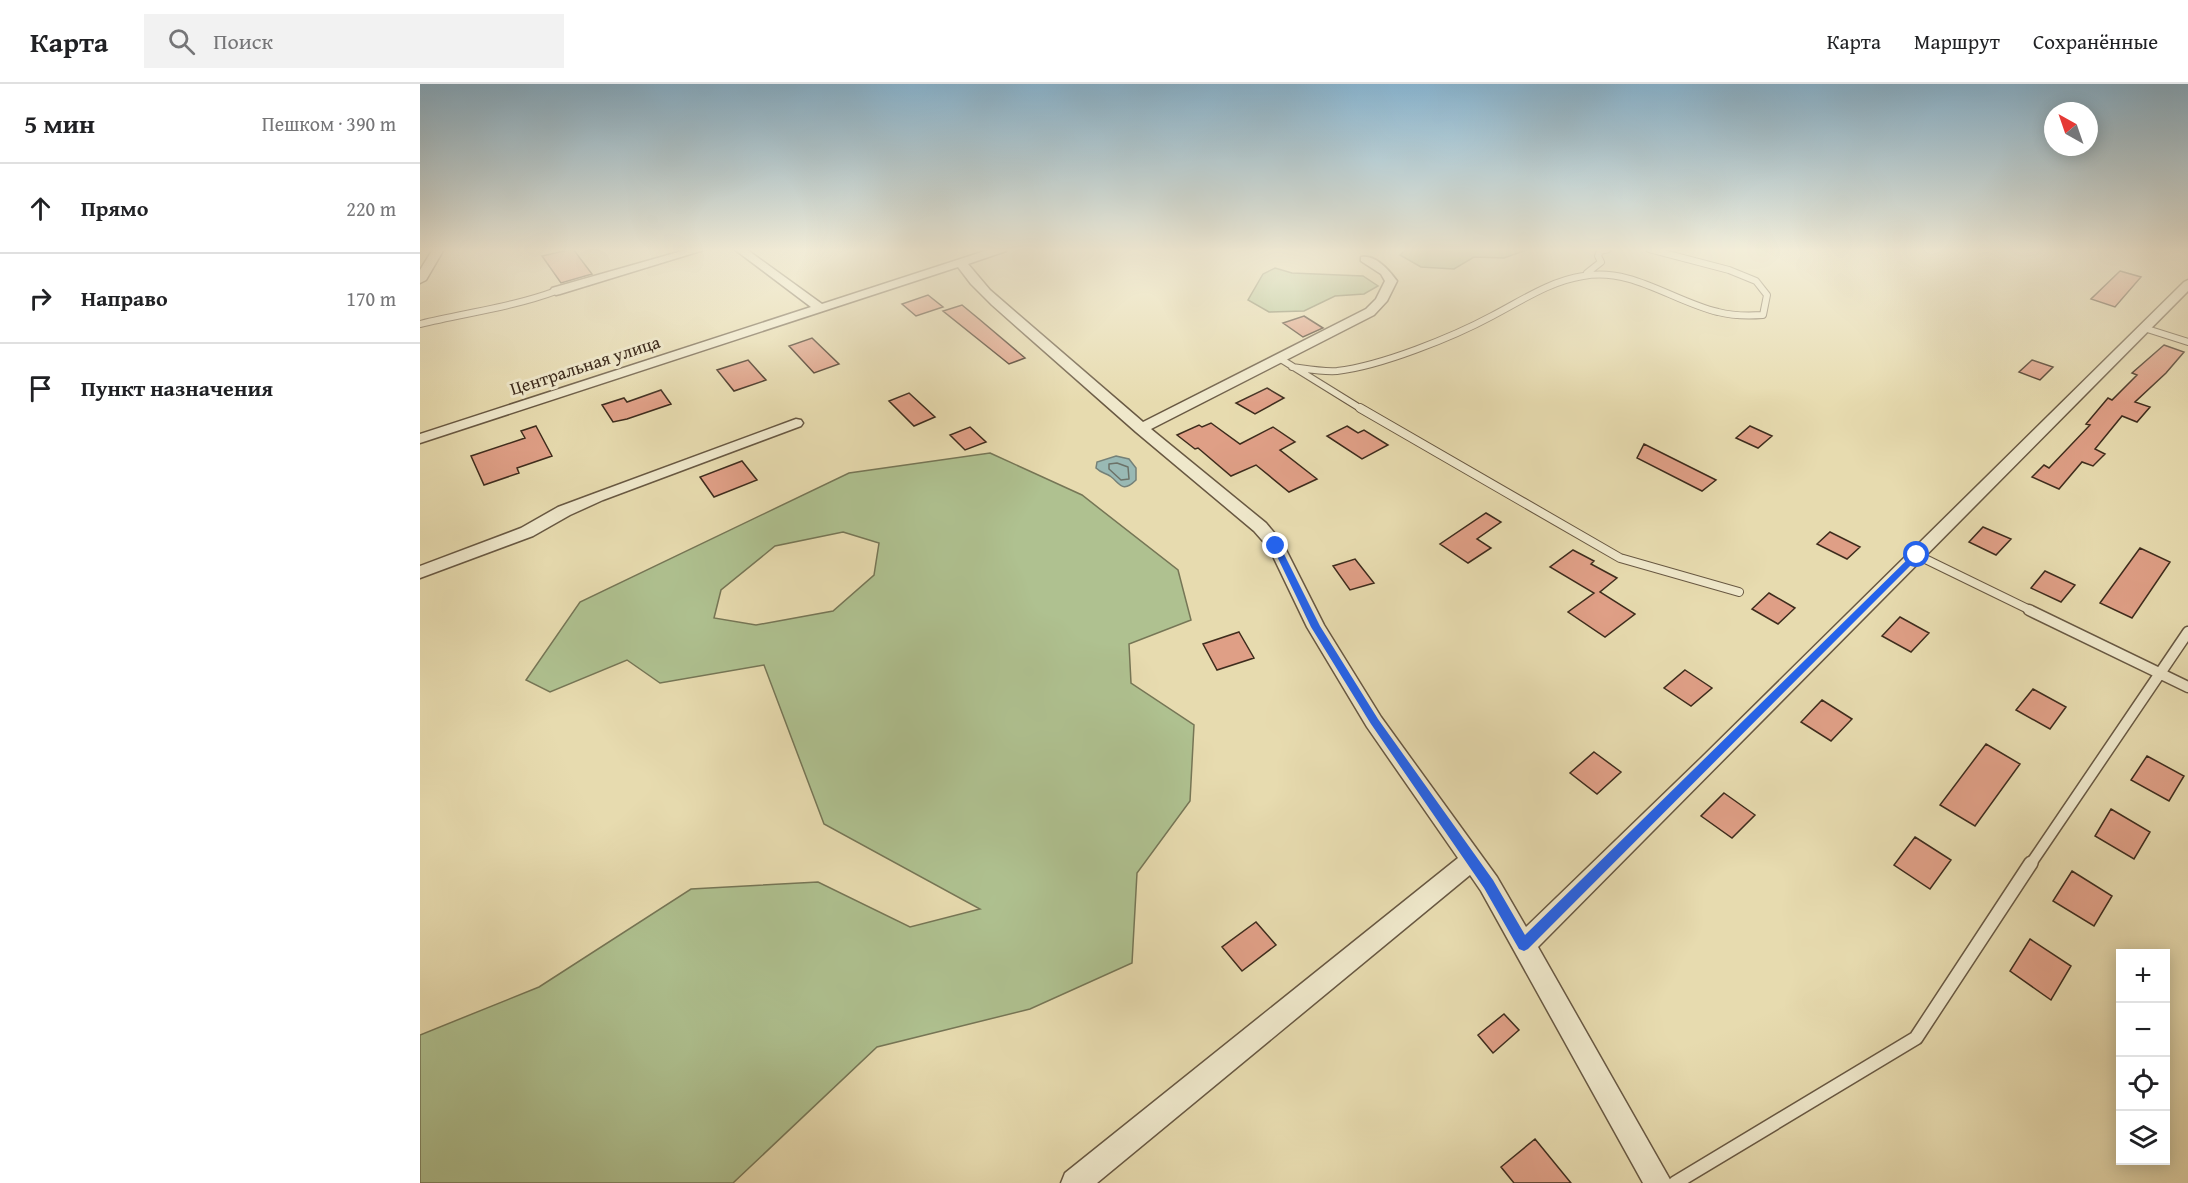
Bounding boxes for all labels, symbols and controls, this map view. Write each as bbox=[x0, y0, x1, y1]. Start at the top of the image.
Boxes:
search box bbox=[144, 14, 564, 68]
text: Карта bbox=[30, 21, 108, 62]
icon: search bbox=[165, 25, 198, 58]
text: Поиск bbox=[213, 25, 273, 57]
text: Карта bbox=[1827, 26, 1881, 57]
text: Маршрут bbox=[1914, 26, 2000, 57]
text: Сохранённые bbox=[2033, 26, 2158, 57]
north arrow bbox=[2044, 102, 2098, 156]
text: 5 мин bbox=[24, 104, 95, 143]
text: Пешком · 390 m bbox=[262, 109, 396, 138]
icon: ahead bbox=[24, 192, 57, 225]
text: Прямо bbox=[81, 192, 148, 224]
text: 220 m bbox=[346, 194, 396, 223]
icon: right bbox=[24, 282, 57, 315]
text: Направо bbox=[81, 282, 168, 314]
text: 170 m bbox=[346, 284, 396, 313]
street label: Центральная улица bbox=[506, 328, 664, 402]
icon: arrive bbox=[24, 372, 57, 405]
text: Пункт назначения bbox=[81, 372, 273, 404]
route end bbox=[1262, 532, 1288, 558]
route start bbox=[1903, 541, 1929, 567]
map controls bbox=[2116, 949, 2170, 1165]
button: + bbox=[2116, 949, 2170, 1003]
button: − bbox=[2116, 1003, 2170, 1057]
button: locate bbox=[2116, 1057, 2170, 1111]
button: layers bbox=[2116, 1111, 2170, 1165]

